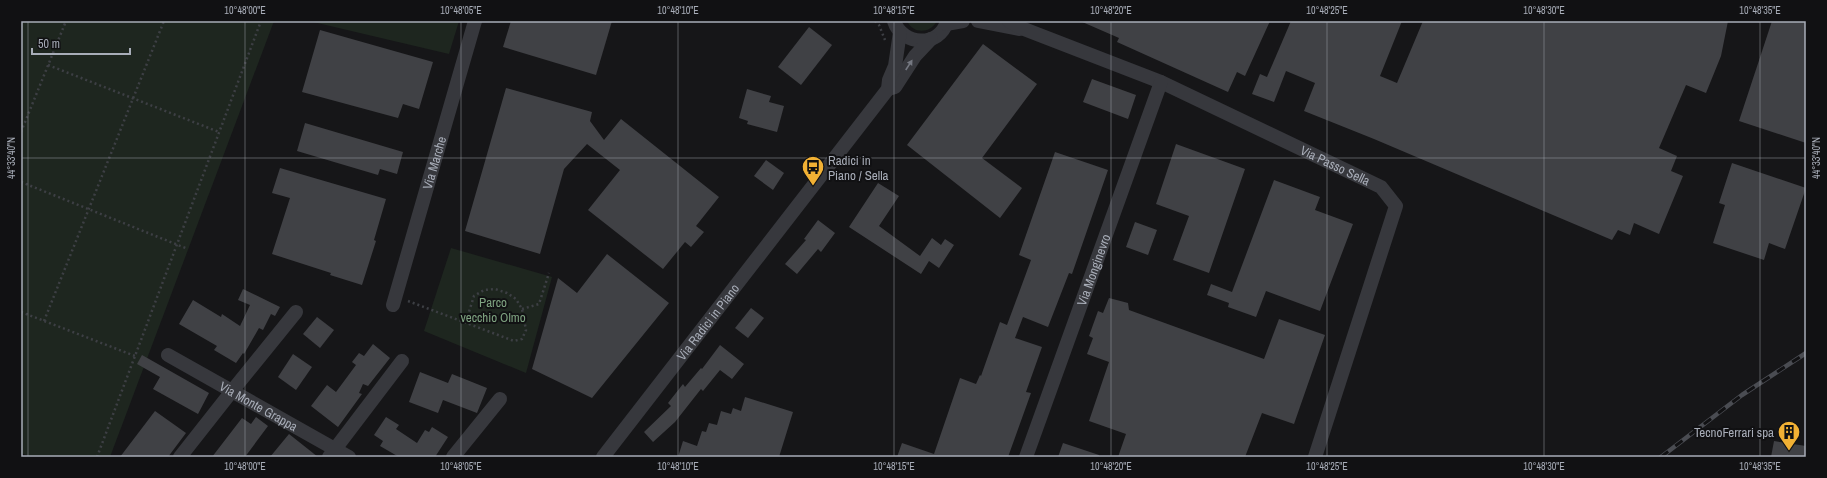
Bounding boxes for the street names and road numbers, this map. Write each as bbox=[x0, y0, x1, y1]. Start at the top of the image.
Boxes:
street label: Via Marche bbox=[418, 134, 450, 191]
street label: Via Passo Sella bbox=[1298, 141, 1373, 189]
street label: Via Monginevro bbox=[1073, 231, 1114, 308]
street label: Via Radici in Piano bbox=[673, 280, 743, 364]
street label: Via Monte Grappa bbox=[217, 377, 301, 435]

